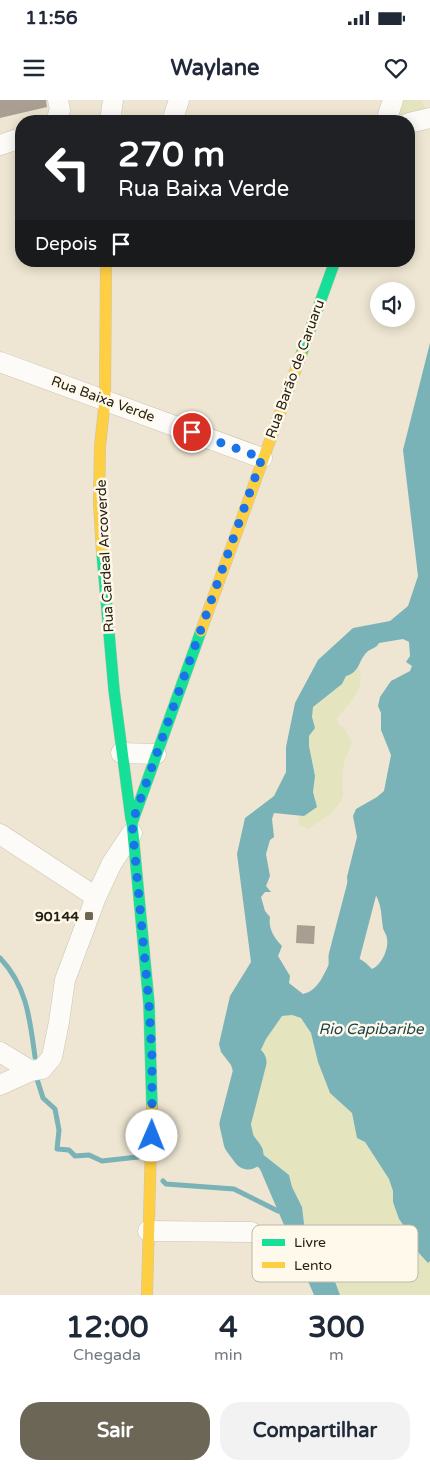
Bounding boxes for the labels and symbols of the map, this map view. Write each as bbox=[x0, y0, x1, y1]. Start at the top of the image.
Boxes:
street label: Rua Barão de Caruaru bbox=[262, 297, 328, 441]
street label: Rua Baixa Verde bbox=[49, 372, 157, 426]
pin bbox=[171, 411, 213, 453]
street label: Rua Cardeal Arcoverde bbox=[93, 479, 117, 633]
place label: 90144 bbox=[35, 908, 79, 925]
marker: 90144 bbox=[83, 910, 95, 922]
water label: Rio Capibaribe bbox=[319, 1020, 425, 1038]
position arrow bbox=[125, 1109, 177, 1161]
legend bbox=[252, 1225, 418, 1282]
text: Livre bbox=[294, 1234, 326, 1251]
text: Lento bbox=[294, 1257, 332, 1274]

